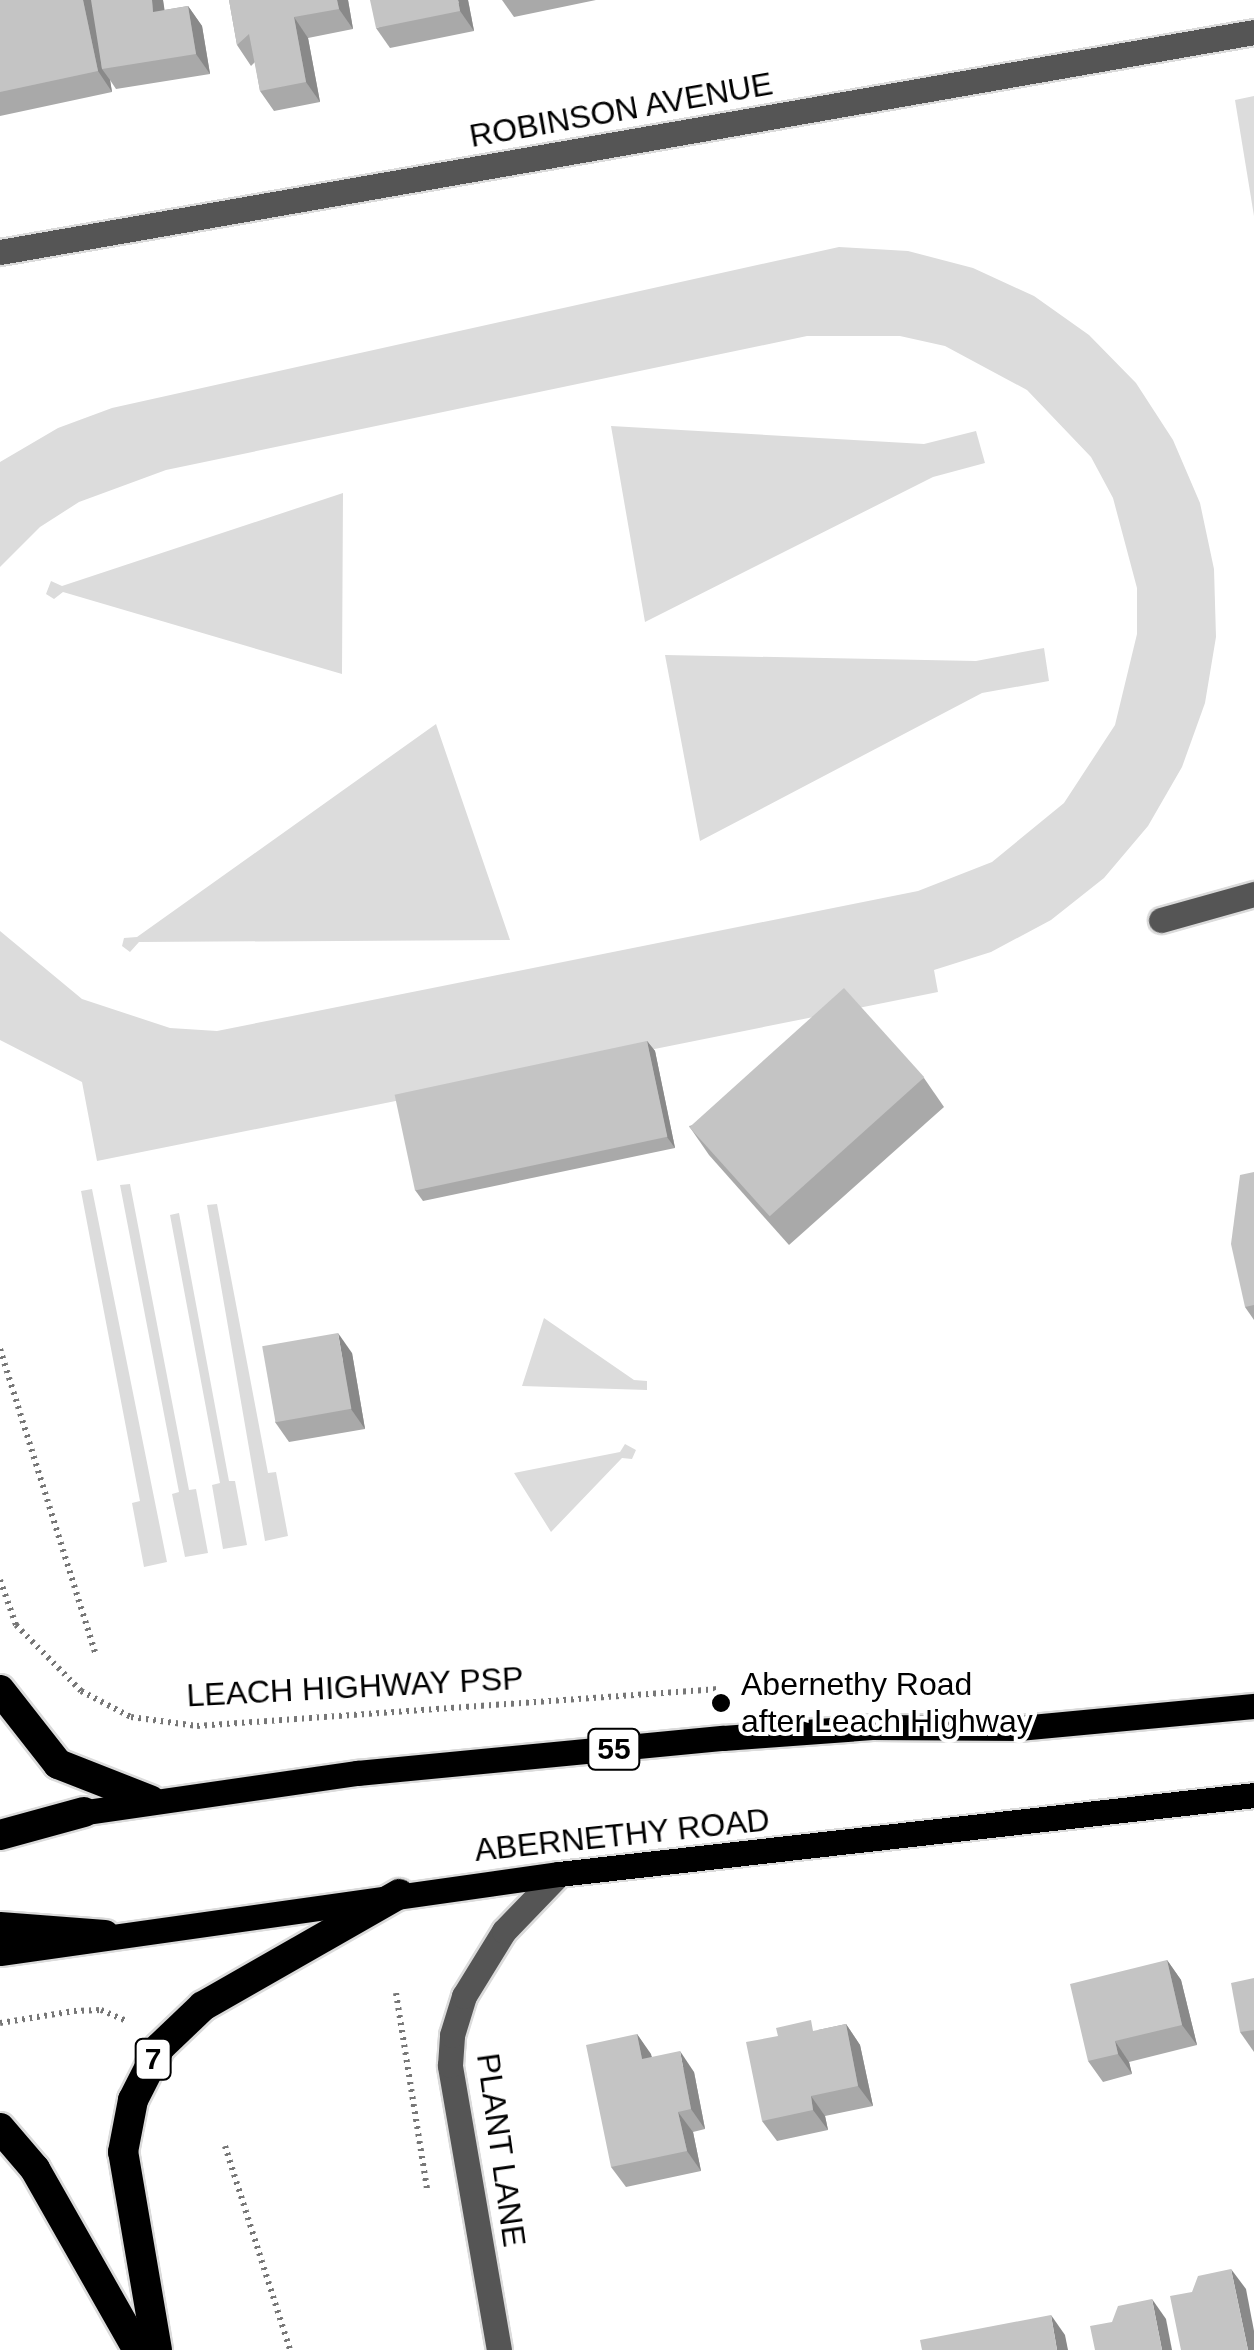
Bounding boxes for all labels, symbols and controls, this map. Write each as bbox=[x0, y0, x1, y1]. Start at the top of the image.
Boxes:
street label: ROBINSON AVENUE bbox=[466, 64, 776, 156]
street label: LEACH HIGHWAY PSP bbox=[185, 1659, 525, 1715]
place label: Abernethy Road after Leach Highway bbox=[741, 1666, 1033, 1741]
marker: Abernethy Road after Leach Highway bbox=[710, 1692, 732, 1714]
road number: 55 bbox=[586, 1724, 642, 1774]
street label: ABERNETHY ROAD bbox=[472, 1800, 772, 1870]
road number: 7 bbox=[133, 2034, 173, 2084]
street label: PLANT LANE bbox=[468, 2050, 534, 2250]

